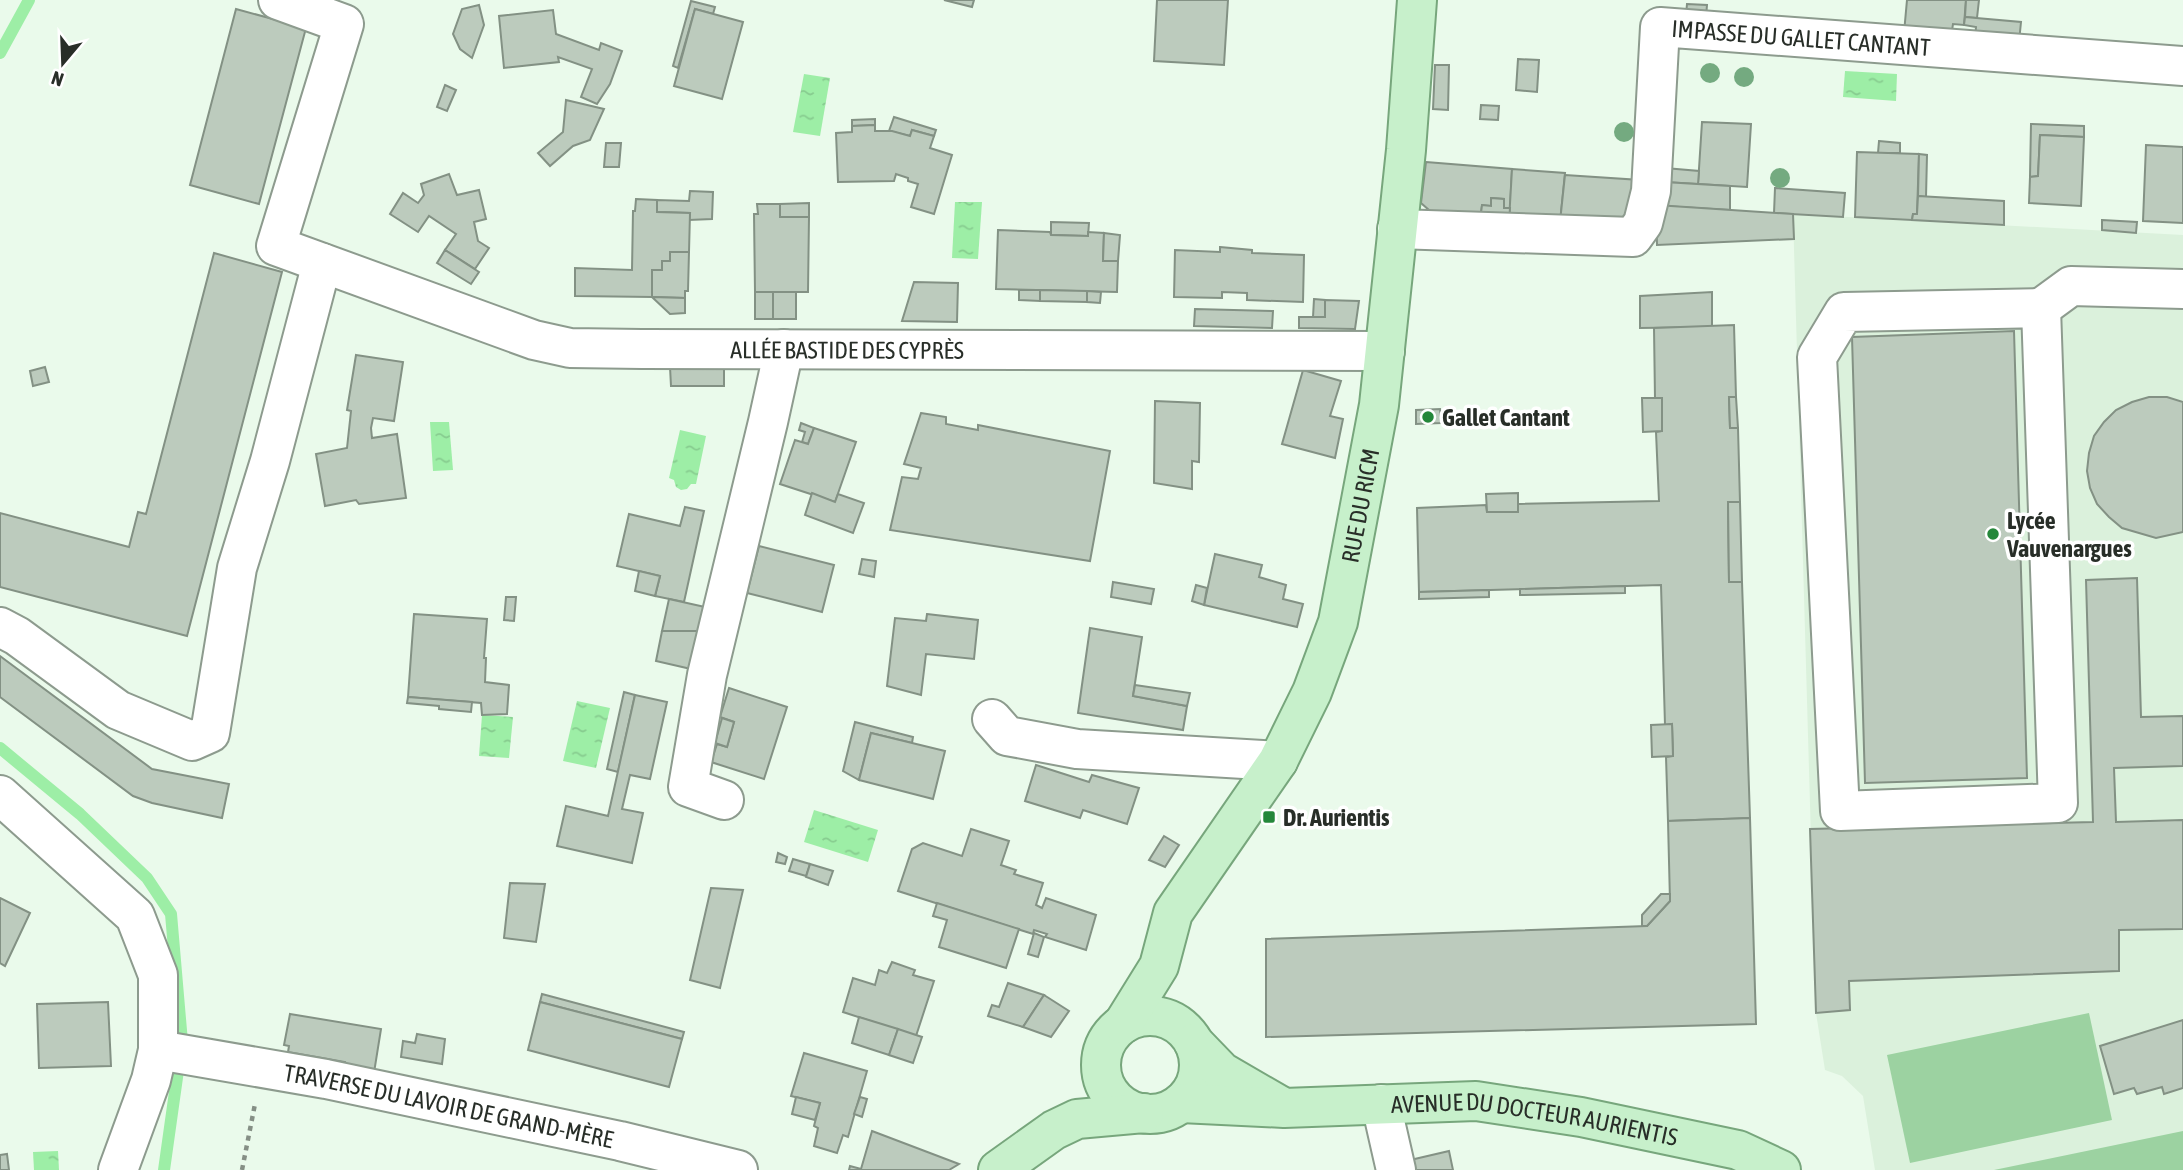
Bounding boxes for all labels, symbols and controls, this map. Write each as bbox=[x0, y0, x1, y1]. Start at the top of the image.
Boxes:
street label: IMPASSE DU GALLET CANTANT bbox=[1671, 14, 1932, 61]
north arrow bbox=[28, 28, 98, 98]
text: N bbox=[49, 67, 66, 91]
street label: ALLÉE BASTIDE DES CYPRÈS bbox=[730, 336, 964, 363]
place label: Gallet Cantant bbox=[1442, 404, 1570, 431]
marker: Gallet Cantant bbox=[1420, 409, 1436, 425]
street label: RUE DU RICM bbox=[1336, 446, 1384, 565]
place label: Lycée Vauvenargues bbox=[2006, 507, 2132, 562]
marker: Lycée Vauvenargues bbox=[1985, 526, 2001, 542]
place label: Dr. Aurientis bbox=[1283, 804, 1390, 831]
marker: Dr. Aurientis bbox=[1261, 809, 1277, 825]
street label: TRAVERSE DU LAVOIR DE GRAND-MÈRE bbox=[282, 1059, 616, 1153]
street label: AVENUE DU DOCTEUR AURIENTIS bbox=[1390, 1087, 1680, 1150]

